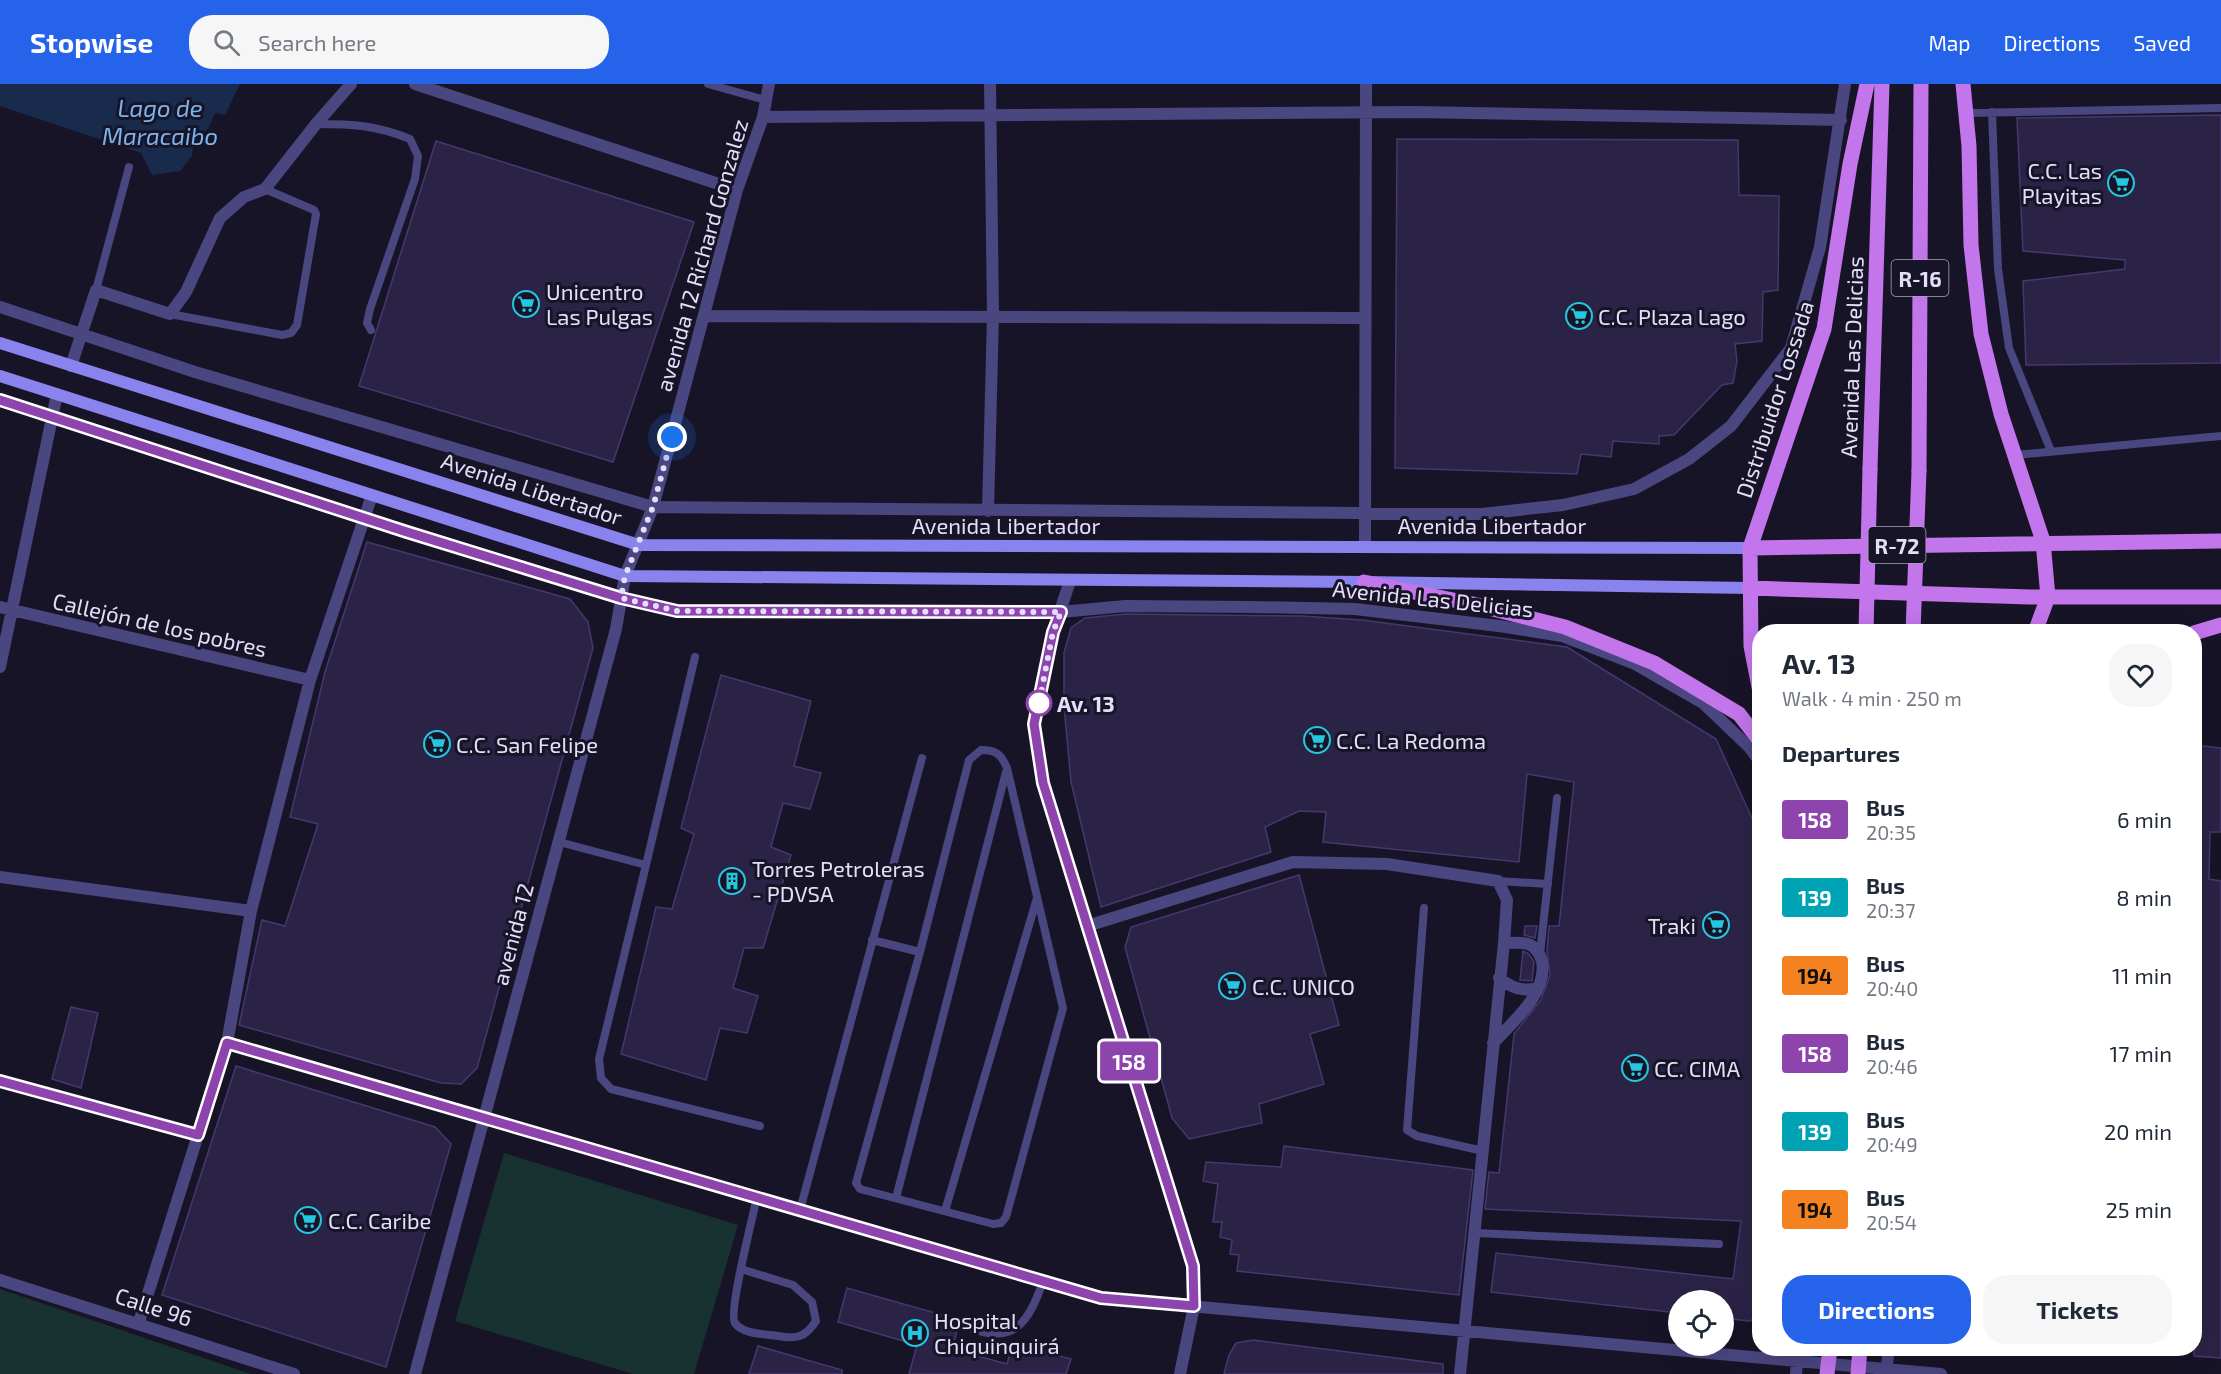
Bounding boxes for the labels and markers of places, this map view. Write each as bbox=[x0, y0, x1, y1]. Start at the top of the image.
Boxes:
place label: C.C. Las Playitas bbox=[2022, 157, 2102, 208]
supermarket icon: C.C. Las Playitas bbox=[2106, 168, 2136, 198]
place label: Unicentro Las Pulgas bbox=[546, 278, 653, 329]
supermarket icon: Unicentro Las Pulgas bbox=[511, 289, 541, 319]
supermarket icon: C.C. Plaza Lago bbox=[1564, 301, 1594, 331]
place label: C.C. Plaza Lago bbox=[1598, 303, 1746, 329]
marker: Av. 13 bbox=[1026, 690, 1052, 716]
place label: Av. 13 bbox=[1057, 690, 1115, 716]
supermarket icon: C.C. La Redoma bbox=[1302, 725, 1332, 755]
place label: C.C. La Redoma bbox=[1336, 727, 1486, 753]
supermarket icon: C.C. San Felipe bbox=[422, 729, 452, 759]
place label: C.C. San Felipe bbox=[456, 731, 598, 757]
place label: Torres Petroleras - PDVSA bbox=[752, 855, 925, 906]
building icon: Torres Petroleras - PDVSA bbox=[717, 866, 747, 896]
supermarket icon: Traki bbox=[1701, 910, 1731, 940]
place label: Traki bbox=[1648, 912, 1696, 938]
supermarket icon: C.C. UNICO bbox=[1217, 971, 1247, 1001]
place label: C.C. UNICO bbox=[1252, 973, 1355, 999]
supermarket icon: CC. CIMA bbox=[1620, 1053, 1650, 1083]
place label: CC. CIMA bbox=[1654, 1055, 1740, 1081]
supermarket icon: C.C. Caribe bbox=[293, 1205, 323, 1235]
place label: C.C. Caribe bbox=[328, 1207, 431, 1233]
place label: Hospital Chiquinquirá bbox=[934, 1307, 1060, 1358]
hospital icon: Hospital Chiquinquirá bbox=[900, 1318, 930, 1348]

